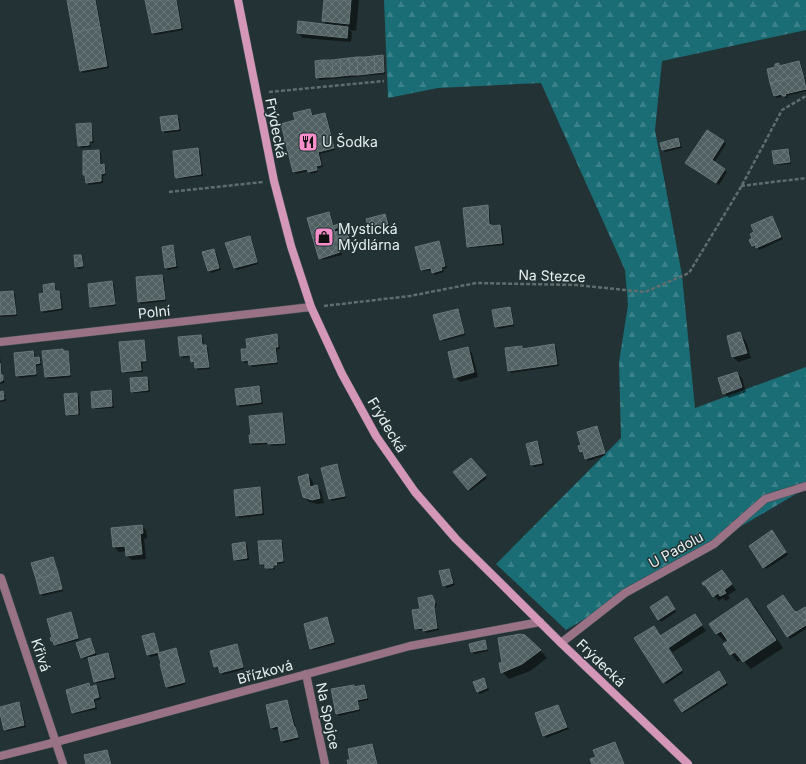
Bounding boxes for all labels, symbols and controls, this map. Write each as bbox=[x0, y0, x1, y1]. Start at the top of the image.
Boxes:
street label: Frýdecká bbox=[262, 96, 291, 160]
restaurant icon: U Šodka bbox=[297, 131, 319, 153]
place label: U Šodka bbox=[322, 133, 378, 150]
place label: Mystická Mýdlárna bbox=[338, 220, 400, 253]
shop icon: Mystická Mýdlárna bbox=[313, 226, 335, 248]
street label: Na Stezce bbox=[518, 266, 586, 285]
street label: Polní bbox=[137, 301, 172, 322]
street label: Frýdecká bbox=[364, 394, 410, 455]
street label: U Padolu bbox=[645, 528, 706, 571]
street label: Frýdecká bbox=[573, 635, 629, 690]
street label: Křivá bbox=[28, 636, 55, 674]
street label: Břízková bbox=[235, 656, 295, 687]
street label: Na Spojce bbox=[313, 681, 344, 751]

